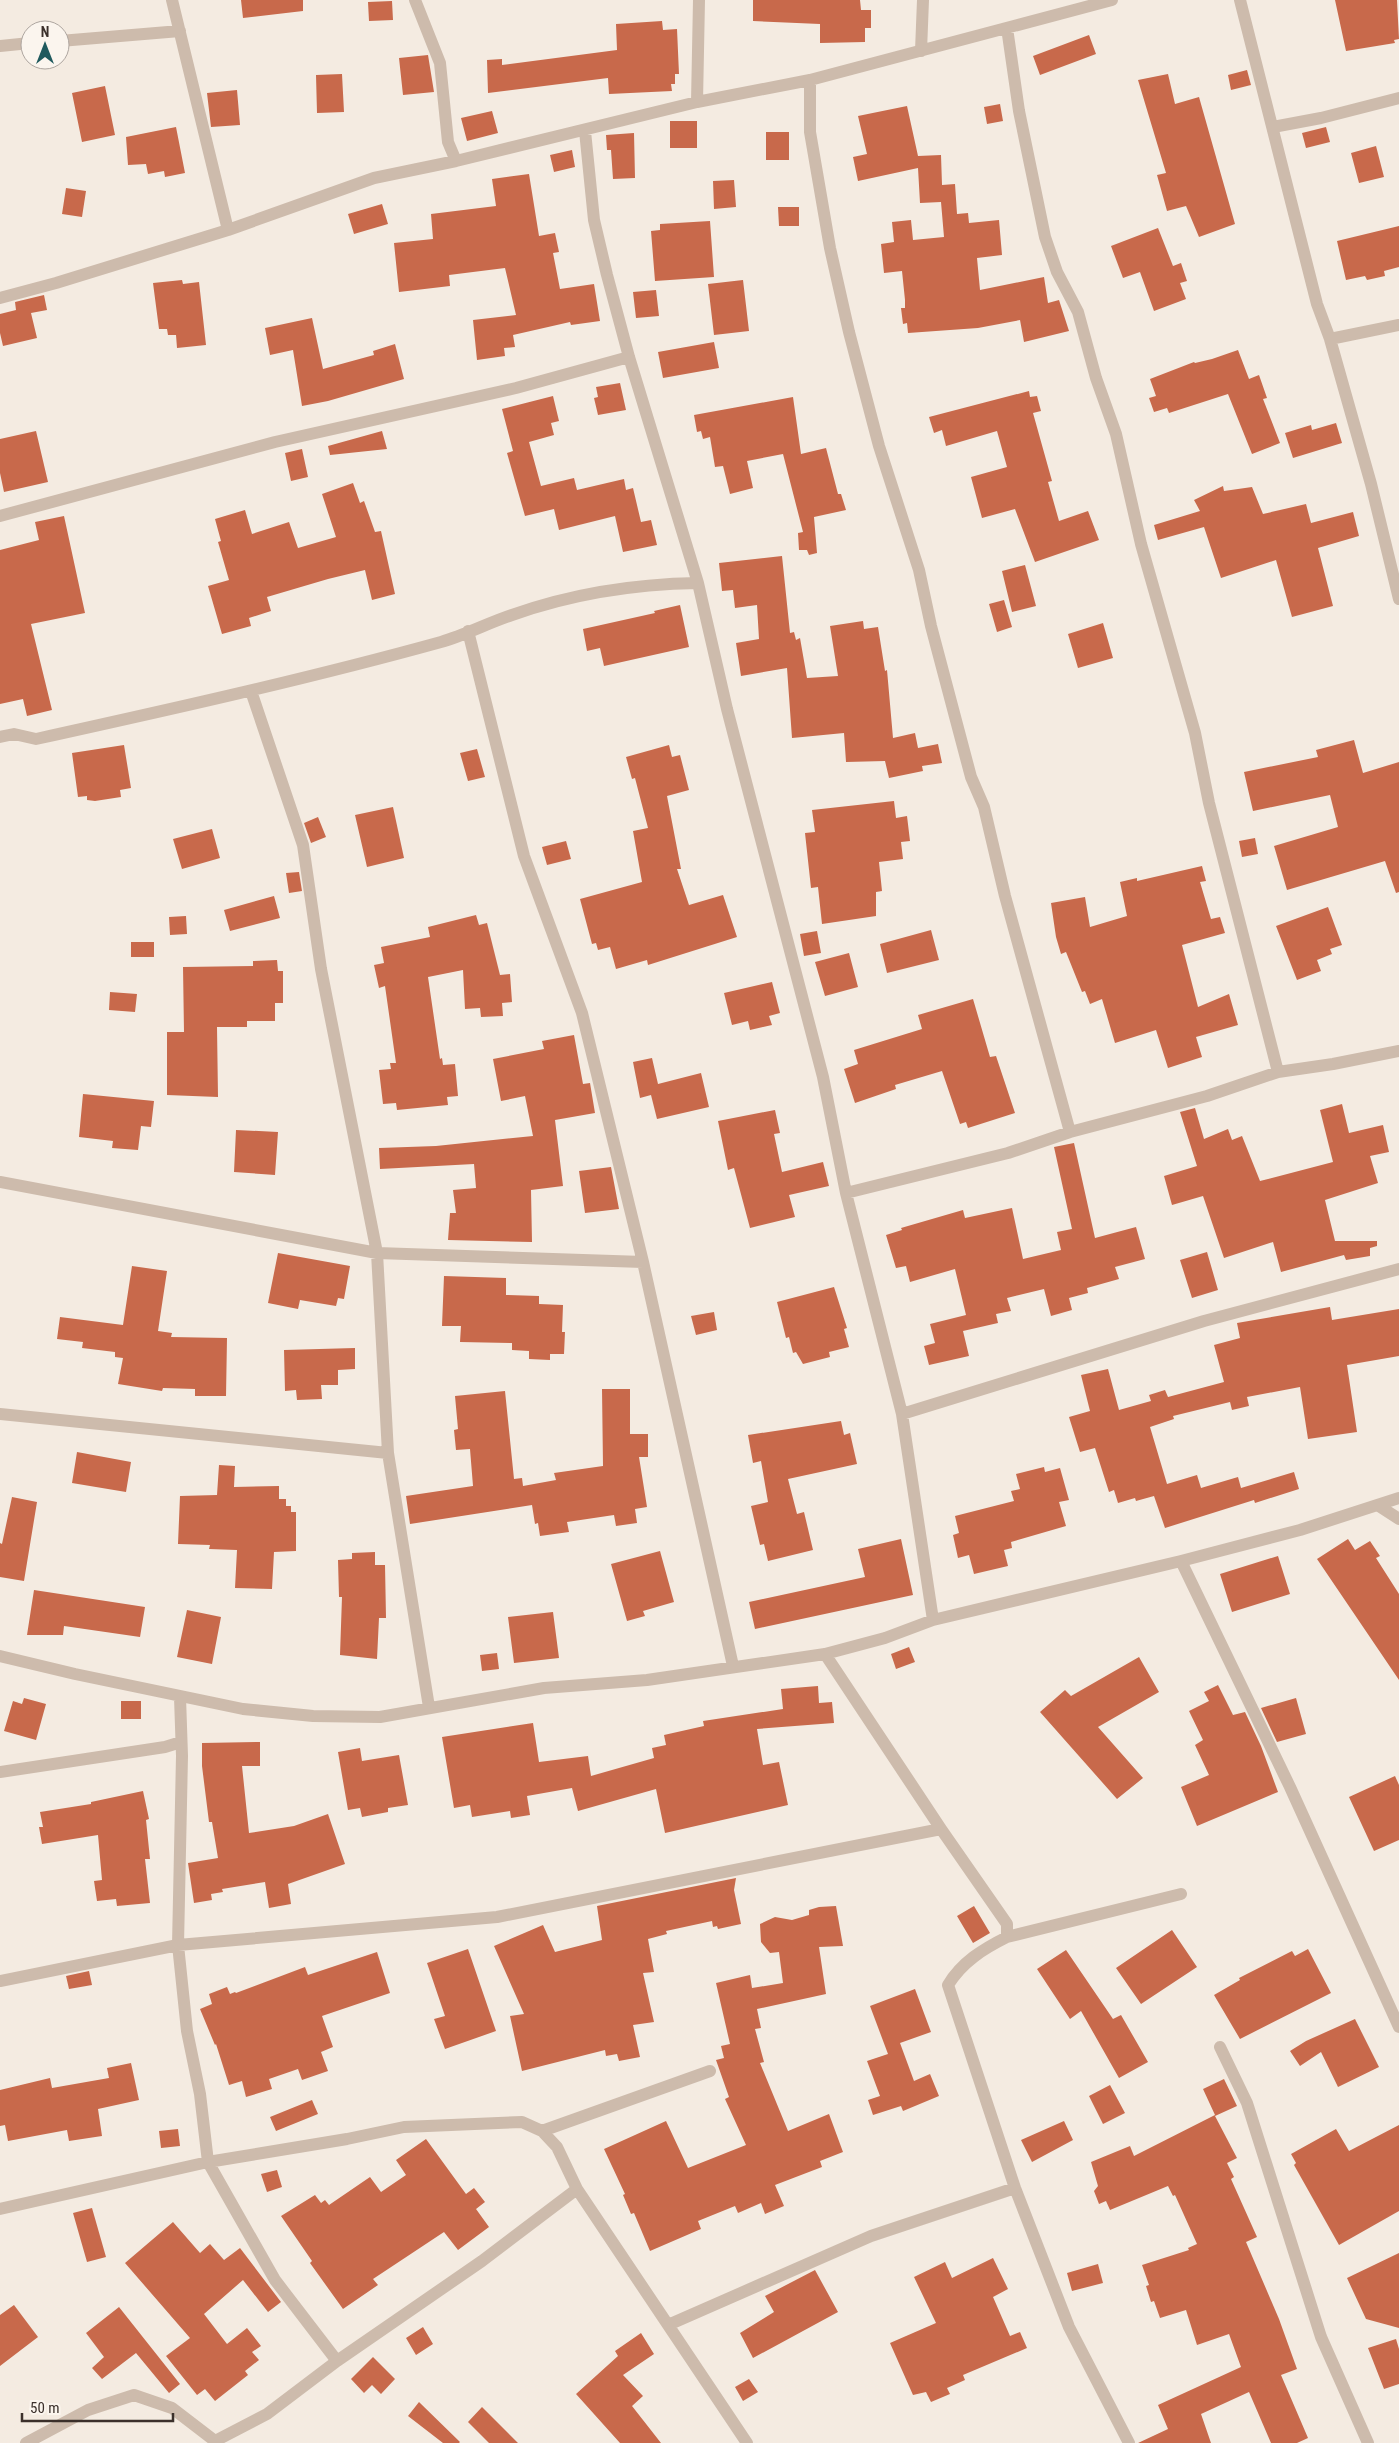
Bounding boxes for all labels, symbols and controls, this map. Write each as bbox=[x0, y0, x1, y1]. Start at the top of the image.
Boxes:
north arrow bbox=[20, 20, 70, 70]
text: N bbox=[41, 24, 49, 40]
scale bar bbox=[22, 2390, 174, 2422]
text: 50 m bbox=[30, 2399, 60, 2417]

